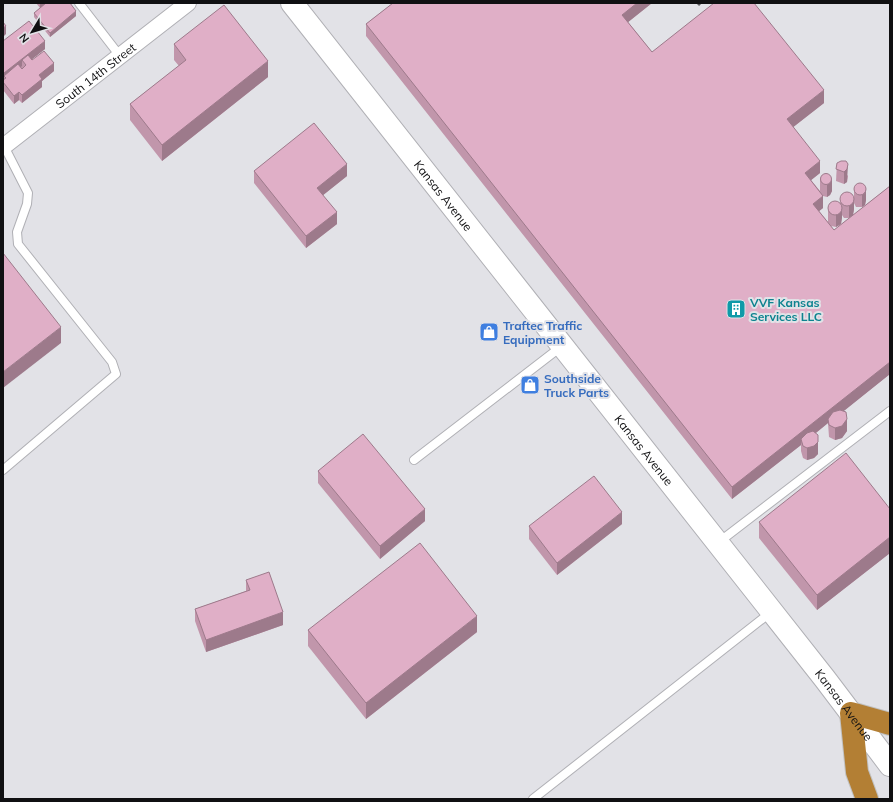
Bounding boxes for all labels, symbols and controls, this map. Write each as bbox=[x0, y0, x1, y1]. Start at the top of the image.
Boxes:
north arrow bbox=[12, 12, 52, 52]
text: N bbox=[16, 31, 32, 46]
street label: South 14th Street bbox=[52, 39, 138, 111]
street label: Kansas Avenue bbox=[411, 157, 476, 234]
place label: VVF Kansas Services LLC bbox=[749, 295, 822, 324]
building icon: VVF Kansas Services LLC bbox=[725, 298, 747, 320]
place label: Traftec Traffic Equipment bbox=[503, 318, 582, 347]
shop icon: Traftec Traffic Equipment bbox=[478, 321, 500, 343]
place label: Southside Truck Parts bbox=[544, 371, 609, 400]
shop icon: Southside Truck Parts bbox=[519, 374, 541, 396]
street label: Kansas Avenue bbox=[612, 411, 677, 488]
street label: Kansas Avenue bbox=[812, 666, 876, 743]

